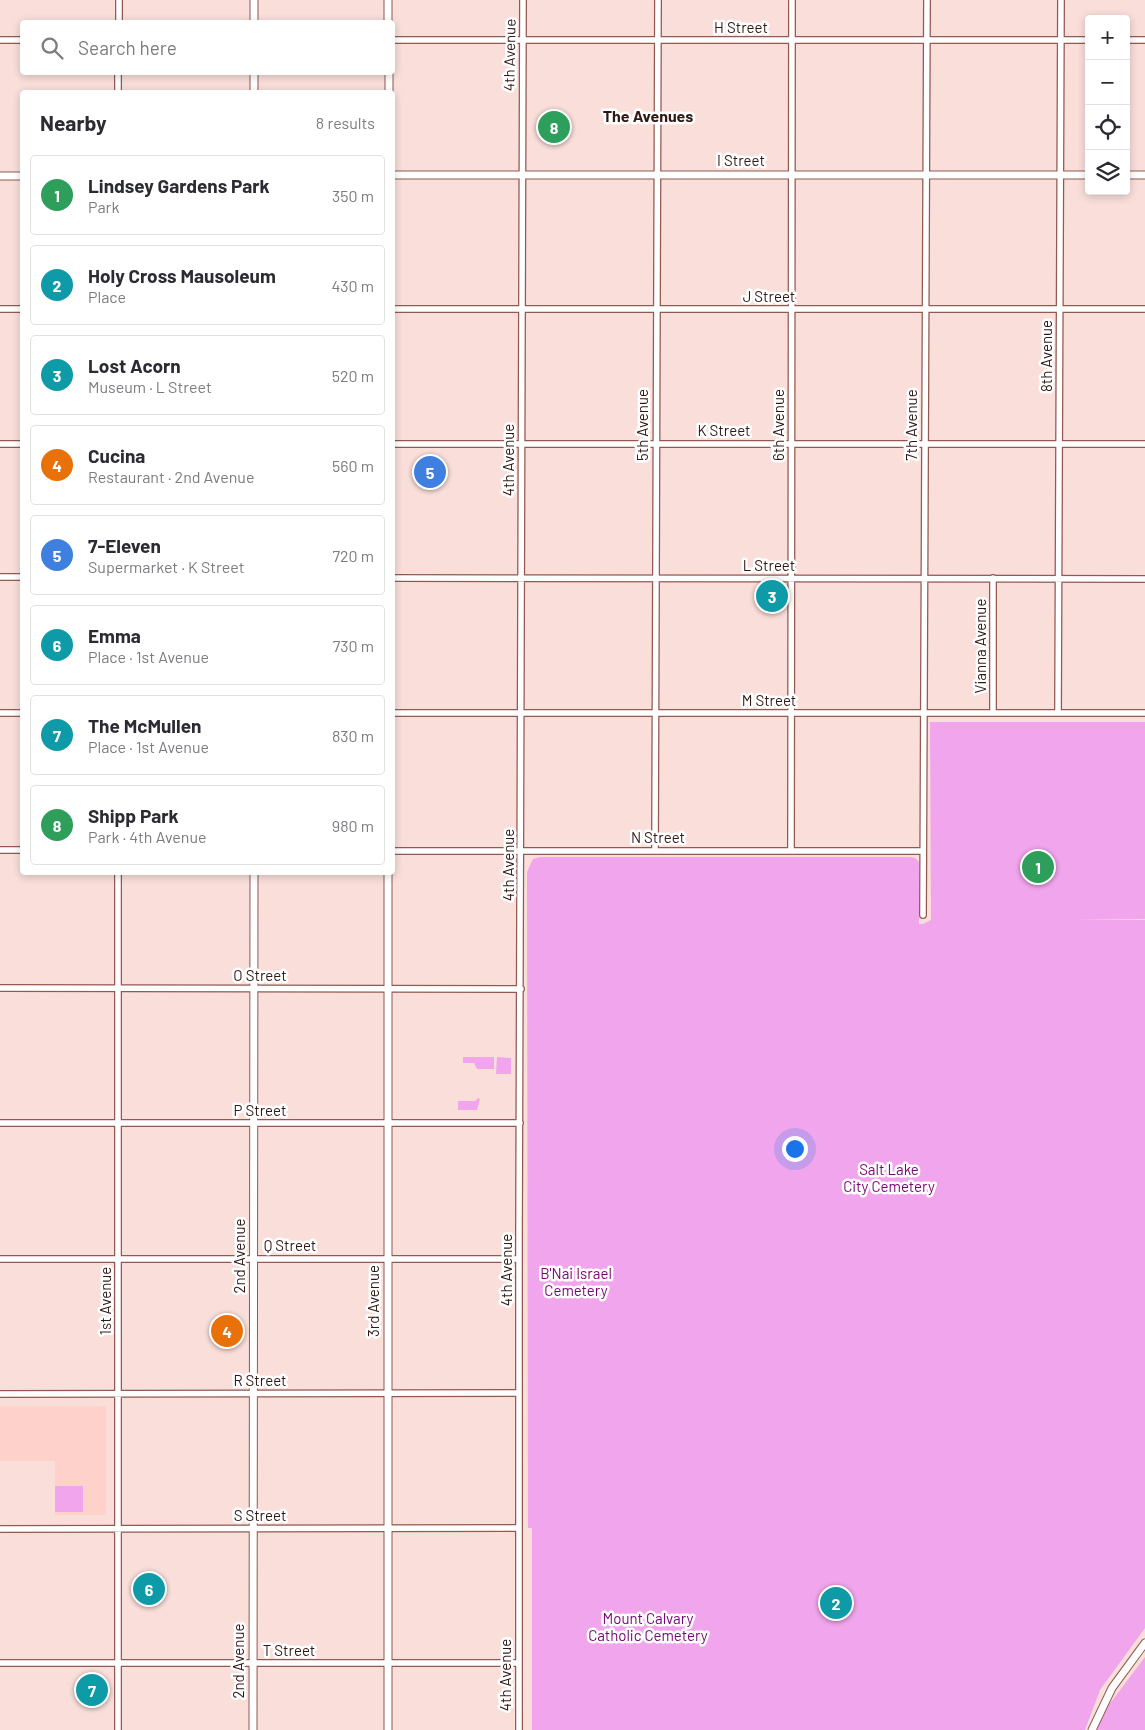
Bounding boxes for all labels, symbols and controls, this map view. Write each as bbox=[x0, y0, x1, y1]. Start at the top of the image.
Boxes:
map controls bbox=[1085, 15, 1130, 195]
button: + bbox=[1085, 15, 1130, 60]
street label: H Street bbox=[714, 18, 768, 36]
street label: 4th Avenue bbox=[499, 19, 519, 91]
search box bbox=[20, 20, 395, 75]
icon: search bbox=[38, 34, 66, 62]
text: Search here bbox=[78, 36, 177, 59]
button: − bbox=[1085, 60, 1130, 105]
button: locate bbox=[1085, 105, 1130, 150]
district label: The Avenues bbox=[603, 106, 693, 125]
pin: 8 bbox=[538, 108, 570, 146]
text: Nearby bbox=[40, 110, 106, 135]
text: 8 results bbox=[316, 113, 375, 132]
button: layers bbox=[1085, 150, 1130, 195]
street label: I Street bbox=[717, 151, 765, 169]
text: Lindsey Gardens Park bbox=[88, 174, 270, 197]
text: 1 bbox=[54, 186, 60, 205]
text: 350 m bbox=[332, 186, 374, 205]
text: Park bbox=[88, 197, 119, 216]
text: Holy Cross Mausoleum bbox=[88, 264, 276, 287]
text: 2 bbox=[53, 276, 61, 295]
text: 430 m bbox=[331, 276, 374, 295]
text: Place bbox=[88, 287, 126, 306]
street label: J Street bbox=[743, 287, 795, 305]
street label: 8th Avenue bbox=[1037, 320, 1055, 392]
text: Lost Acorn bbox=[88, 354, 181, 377]
text: 3 bbox=[53, 366, 61, 385]
text: 520 m bbox=[332, 366, 374, 385]
text: Museum · L Street bbox=[88, 377, 212, 396]
street label: 5th Avenue bbox=[633, 389, 651, 461]
street label: 6th Avenue bbox=[769, 389, 787, 461]
street label: 7th Avenue bbox=[902, 389, 920, 461]
street label: K Street bbox=[697, 421, 751, 439]
street label: 4th Avenue bbox=[499, 424, 517, 496]
text: Cucina bbox=[88, 444, 145, 467]
pin: 5 bbox=[414, 453, 446, 491]
text: 4 bbox=[52, 456, 62, 475]
text: 560 m bbox=[332, 456, 374, 475]
text: Restaurant · 2nd Avenue bbox=[88, 467, 254, 486]
text: 7-Eleven bbox=[88, 534, 161, 557]
text: 5 bbox=[53, 546, 61, 565]
text: 720 m bbox=[332, 546, 374, 565]
street label: L Street bbox=[743, 556, 795, 574]
text: Supermarket · K Street bbox=[88, 557, 245, 576]
pin: 3 bbox=[756, 577, 788, 615]
street label: Vianna Avenue bbox=[971, 599, 989, 693]
text: Emma bbox=[88, 624, 141, 647]
text: 6 bbox=[53, 636, 61, 655]
text: 730 m bbox=[333, 636, 374, 655]
text: Place · 1st Avenue bbox=[88, 647, 209, 666]
street label: M Street bbox=[742, 691, 796, 709]
text: The McMullen bbox=[88, 714, 201, 737]
text: 7 bbox=[53, 726, 61, 745]
text: 830 m bbox=[332, 726, 374, 745]
text: Place · 1st Avenue bbox=[88, 737, 209, 756]
text: Shipp Park bbox=[88, 804, 179, 827]
text: 8 bbox=[53, 816, 61, 835]
text: 980 m bbox=[332, 816, 374, 835]
text: Park · 4th Avenue bbox=[88, 827, 207, 846]
street label: N Street bbox=[631, 828, 685, 846]
street label: 4th Avenue bbox=[499, 829, 517, 901]
pin: 1 bbox=[1022, 848, 1054, 886]
street label: O Street bbox=[233, 966, 287, 984]
street label: P Street bbox=[234, 1101, 286, 1119]
your location bbox=[782, 1136, 808, 1162]
park label: Salt Lake City Cemetery bbox=[843, 1160, 935, 1195]
street label: 2nd Avenue bbox=[230, 1219, 248, 1293]
street label: 4th Avenue bbox=[497, 1234, 515, 1306]
street label: Q Street bbox=[264, 1236, 316, 1254]
park label: B'Nai Israel Cemetery bbox=[540, 1264, 612, 1299]
street label: 3rd Avenue bbox=[364, 1265, 382, 1337]
street label: 1st Avenue bbox=[96, 1267, 114, 1335]
pin: 4 bbox=[211, 1312, 243, 1350]
street label: R Street bbox=[233, 1371, 287, 1389]
street label: S Street bbox=[234, 1506, 286, 1524]
pin: 6 bbox=[133, 1570, 165, 1608]
pin: 2 bbox=[820, 1584, 852, 1622]
park label: Mount Calvary Catholic Cemetery bbox=[588, 1609, 708, 1644]
street label: 2nd Avenue bbox=[229, 1624, 247, 1698]
street label: 4th Avenue bbox=[496, 1639, 514, 1711]
street label: T Street bbox=[263, 1641, 315, 1659]
pin: 7 bbox=[76, 1671, 108, 1709]

